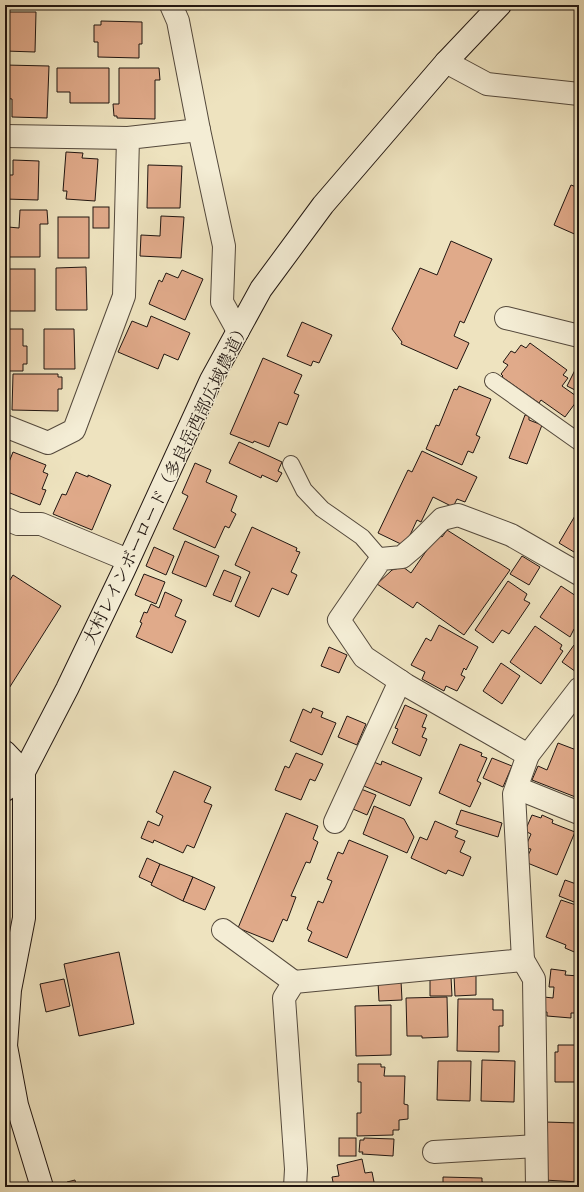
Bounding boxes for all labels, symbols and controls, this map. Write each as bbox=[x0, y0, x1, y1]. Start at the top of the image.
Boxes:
street label: 大村レインボーロード（多良岳西部広域農道） bbox=[79, 319, 255, 648]

